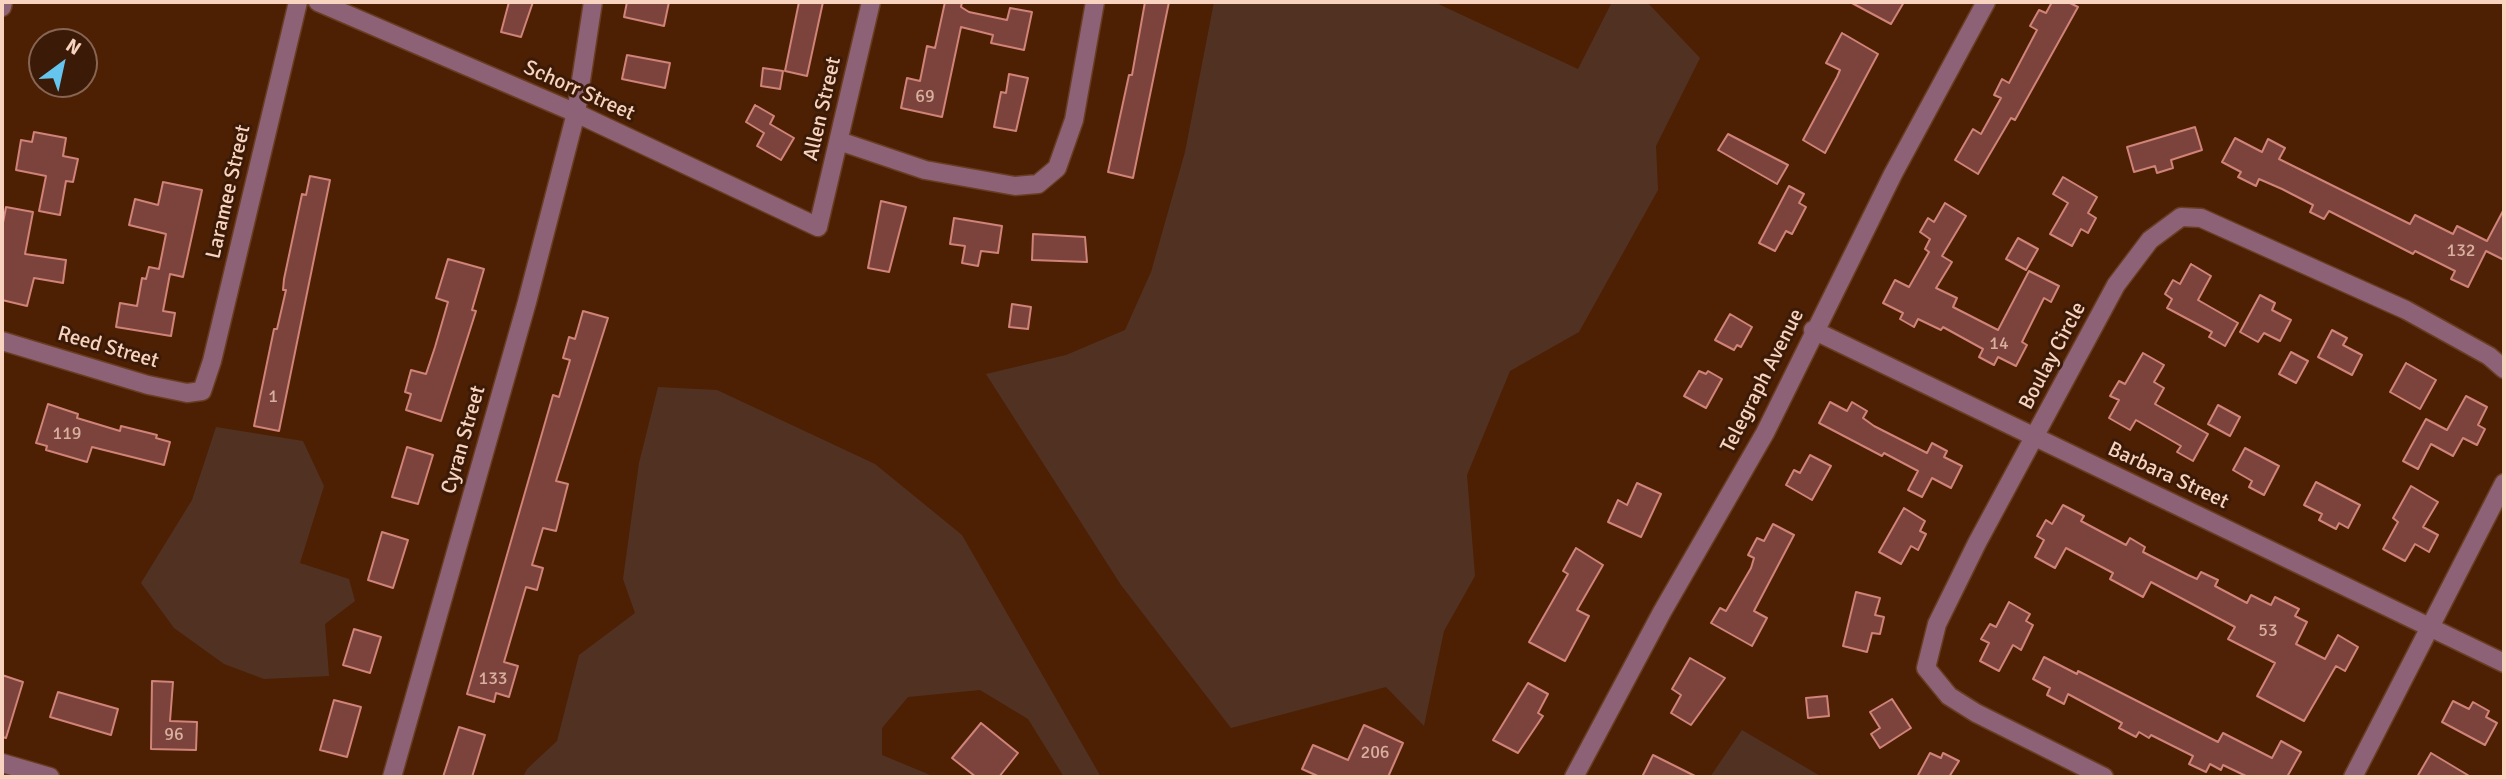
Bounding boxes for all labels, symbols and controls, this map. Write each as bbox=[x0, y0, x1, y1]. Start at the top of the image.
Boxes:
north arrow bbox=[28, 28, 98, 98]
text: N bbox=[61, 33, 85, 61]
street label: Schorr Street bbox=[520, 55, 638, 127]
street label: Allen Street bbox=[799, 55, 847, 163]
house number: 69 bbox=[915, 86, 935, 108]
street label: Laramee Street bbox=[201, 123, 257, 261]
house number: 132 bbox=[2446, 240, 2476, 262]
street label: Boulay Circle bbox=[2014, 298, 2092, 414]
street label: Telegraph Avenue bbox=[1716, 305, 1810, 457]
street label: Reed Street bbox=[55, 322, 161, 374]
house number: 14 bbox=[1989, 333, 2009, 355]
street label: Cyran Street bbox=[437, 383, 491, 497]
house number: 1 bbox=[268, 386, 278, 408]
house number: 119 bbox=[52, 423, 82, 445]
street label: Barbara Street bbox=[2104, 437, 2232, 515]
house number: 53 bbox=[2258, 620, 2278, 642]
house number: 133 bbox=[478, 668, 508, 690]
house number: 96 bbox=[164, 724, 184, 746]
house number: 206 bbox=[1360, 742, 1390, 764]

